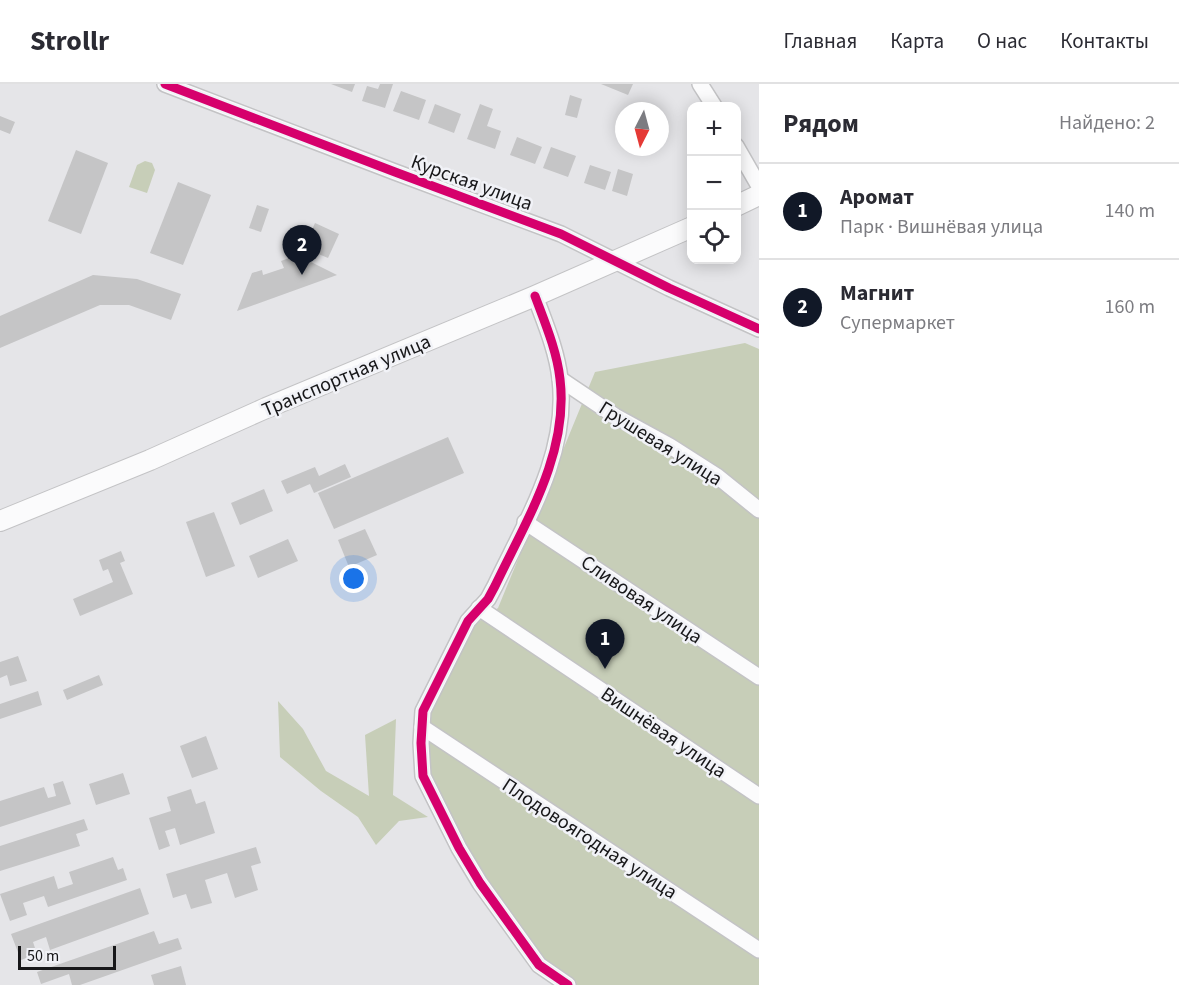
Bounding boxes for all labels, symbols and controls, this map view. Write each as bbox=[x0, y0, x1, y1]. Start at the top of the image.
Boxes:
text: Strollr bbox=[30, 21, 109, 61]
text: Главная bbox=[784, 26, 857, 56]
text: Карта bbox=[890, 26, 944, 56]
text: О нас bbox=[977, 26, 1027, 56]
text: Контакты bbox=[1060, 26, 1149, 56]
north arrow bbox=[615, 102, 669, 156]
map controls bbox=[687, 102, 741, 264]
button: + bbox=[687, 102, 741, 156]
text: Рядом bbox=[783, 105, 859, 142]
text: Найдено: 2 bbox=[1059, 109, 1155, 137]
street label: Курская улица bbox=[407, 148, 536, 218]
button: − bbox=[687, 156, 741, 210]
text: Аромат bbox=[840, 181, 914, 213]
text: 1 bbox=[797, 197, 808, 225]
text: 140 m bbox=[1105, 197, 1155, 225]
button: locate bbox=[687, 210, 741, 264]
text: Парк · Вишнёвая улица bbox=[840, 213, 1043, 241]
pin: 2 bbox=[282, 226, 322, 275]
text: Магнит bbox=[840, 277, 914, 309]
text: 2 bbox=[797, 293, 808, 321]
text: 160 m bbox=[1105, 293, 1155, 321]
text: Супермаркет bbox=[840, 309, 955, 337]
street label: Транспортная улица bbox=[258, 328, 435, 424]
street label: Грушевая улица bbox=[593, 395, 728, 493]
street label: Сливовая улица bbox=[575, 549, 708, 651]
your location bbox=[339, 564, 368, 593]
pin: 1 bbox=[586, 620, 624, 669]
street label: Вишнёвая улица bbox=[595, 680, 732, 785]
street label: Плодовоягодная улица bbox=[496, 772, 683, 906]
scale bar bbox=[18, 943, 116, 970]
text: 50 m bbox=[27, 945, 59, 967]

